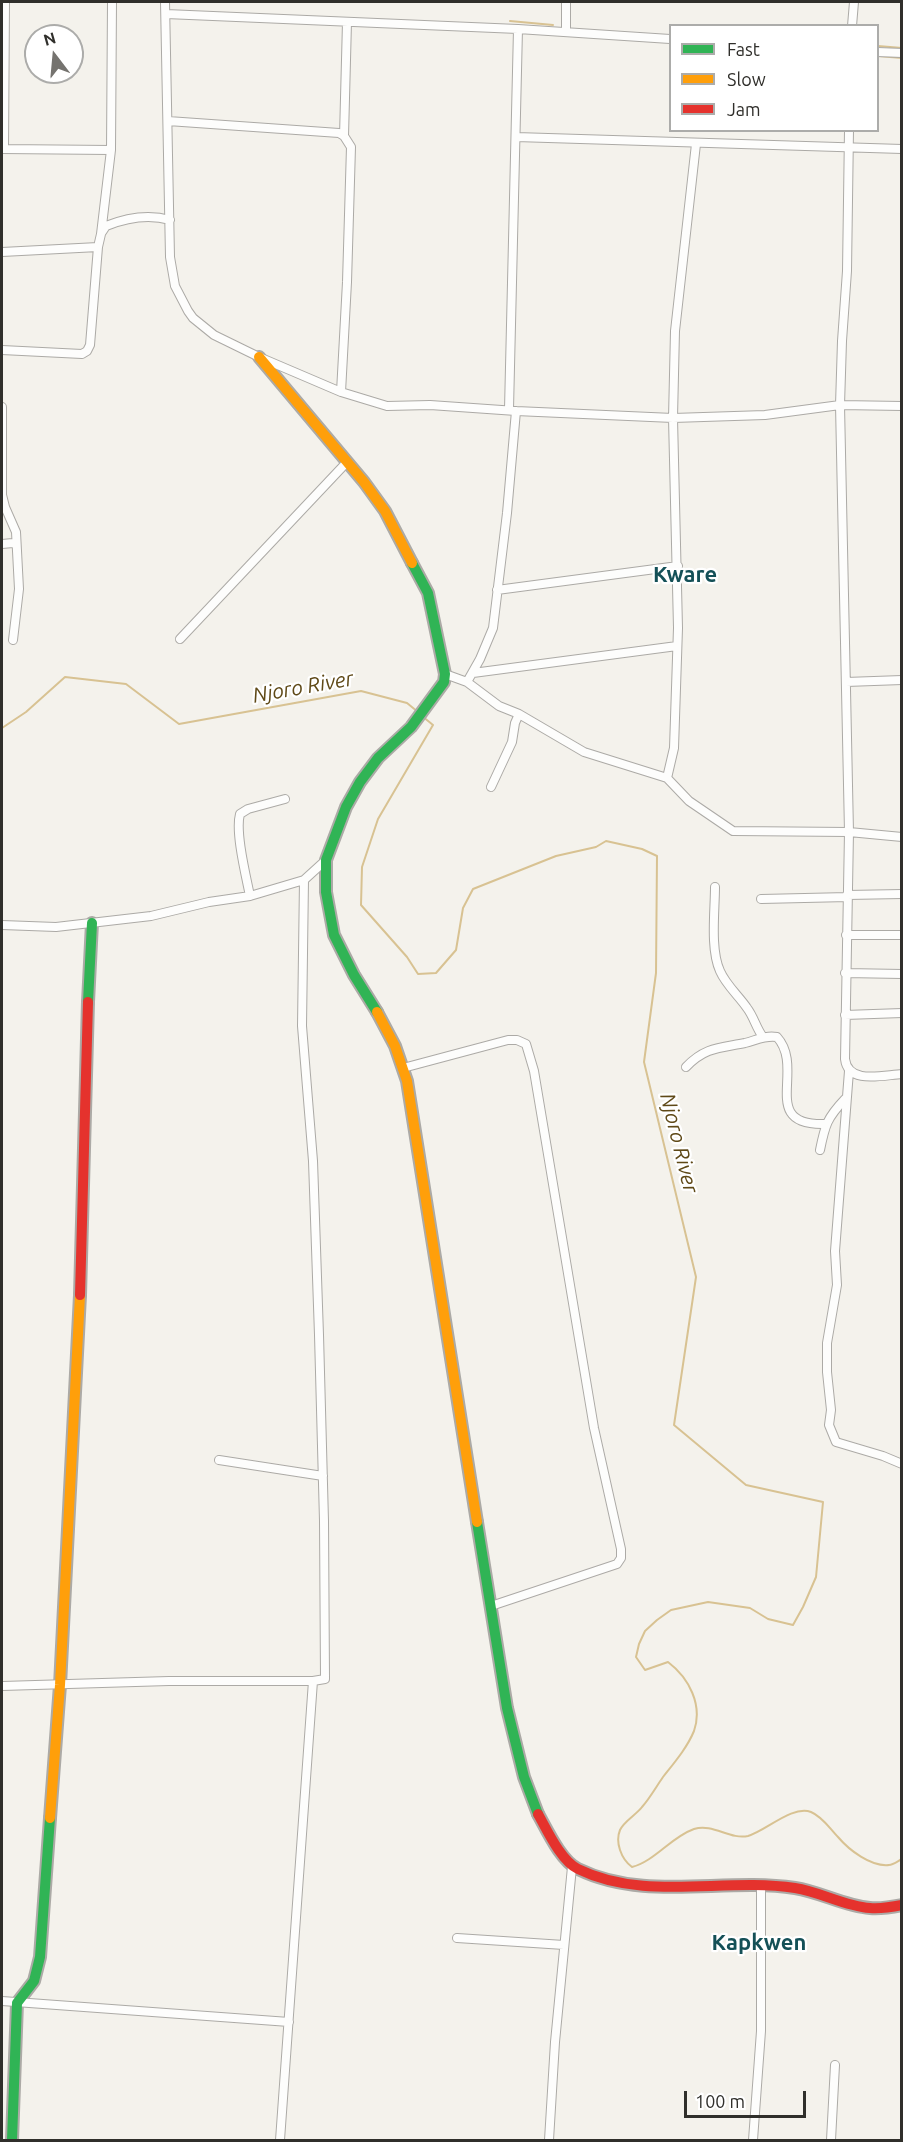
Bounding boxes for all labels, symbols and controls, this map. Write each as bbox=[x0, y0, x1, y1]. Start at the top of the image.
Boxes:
north arrow bbox=[24, 24, 84, 84]
legend bbox=[669, 24, 879, 132]
text: N bbox=[41, 28, 58, 49]
text: Fast bbox=[727, 39, 760, 59]
text: Slow bbox=[727, 69, 766, 89]
text: Jam bbox=[727, 99, 761, 119]
district label: Kware bbox=[653, 562, 717, 588]
water label: Njoro River bbox=[251, 666, 355, 708]
water label: Njoro River bbox=[654, 1090, 704, 1196]
district label: Kapkwen bbox=[712, 1930, 806, 1956]
scale bar bbox=[687, 2079, 808, 2117]
text: 100 m bbox=[695, 2091, 745, 2111]

